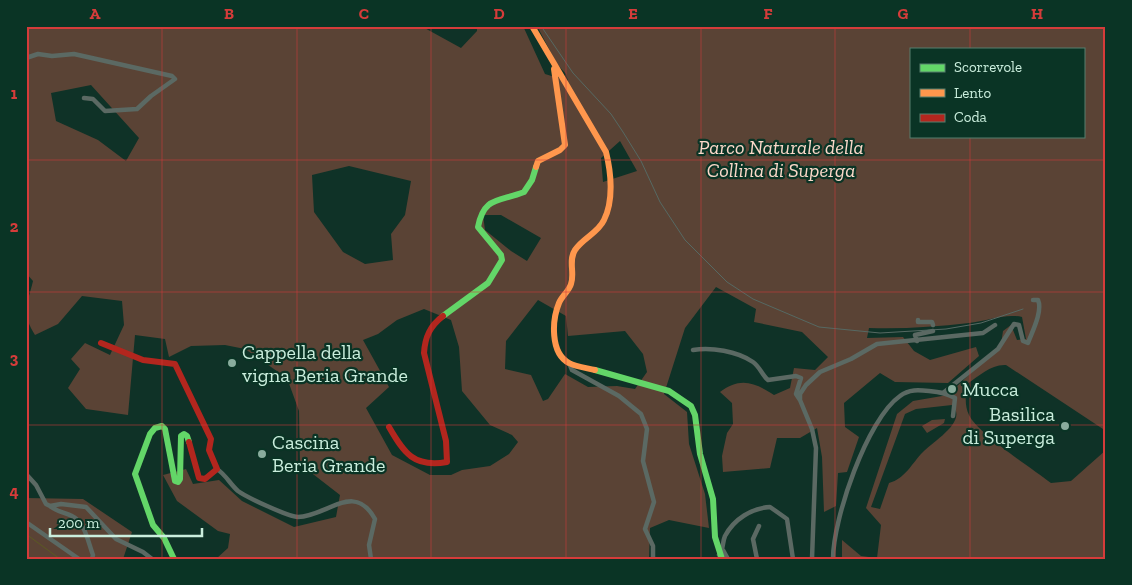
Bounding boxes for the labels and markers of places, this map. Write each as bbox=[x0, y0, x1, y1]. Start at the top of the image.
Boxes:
place label: Cappella della vigna Beria Grande bbox=[242, 340, 408, 387]
marker: Cappella della vigna Beria Grande bbox=[226, 357, 238, 369]
place label: Mucca bbox=[962, 377, 1019, 401]
marker: Mucca bbox=[946, 383, 958, 395]
place label: Basilica di Superga bbox=[963, 402, 1055, 449]
marker: Basilica di Superga bbox=[1059, 420, 1071, 432]
place label: Cascina Beria Grande bbox=[272, 430, 385, 477]
marker: Cascina Beria Grande bbox=[256, 448, 268, 460]

